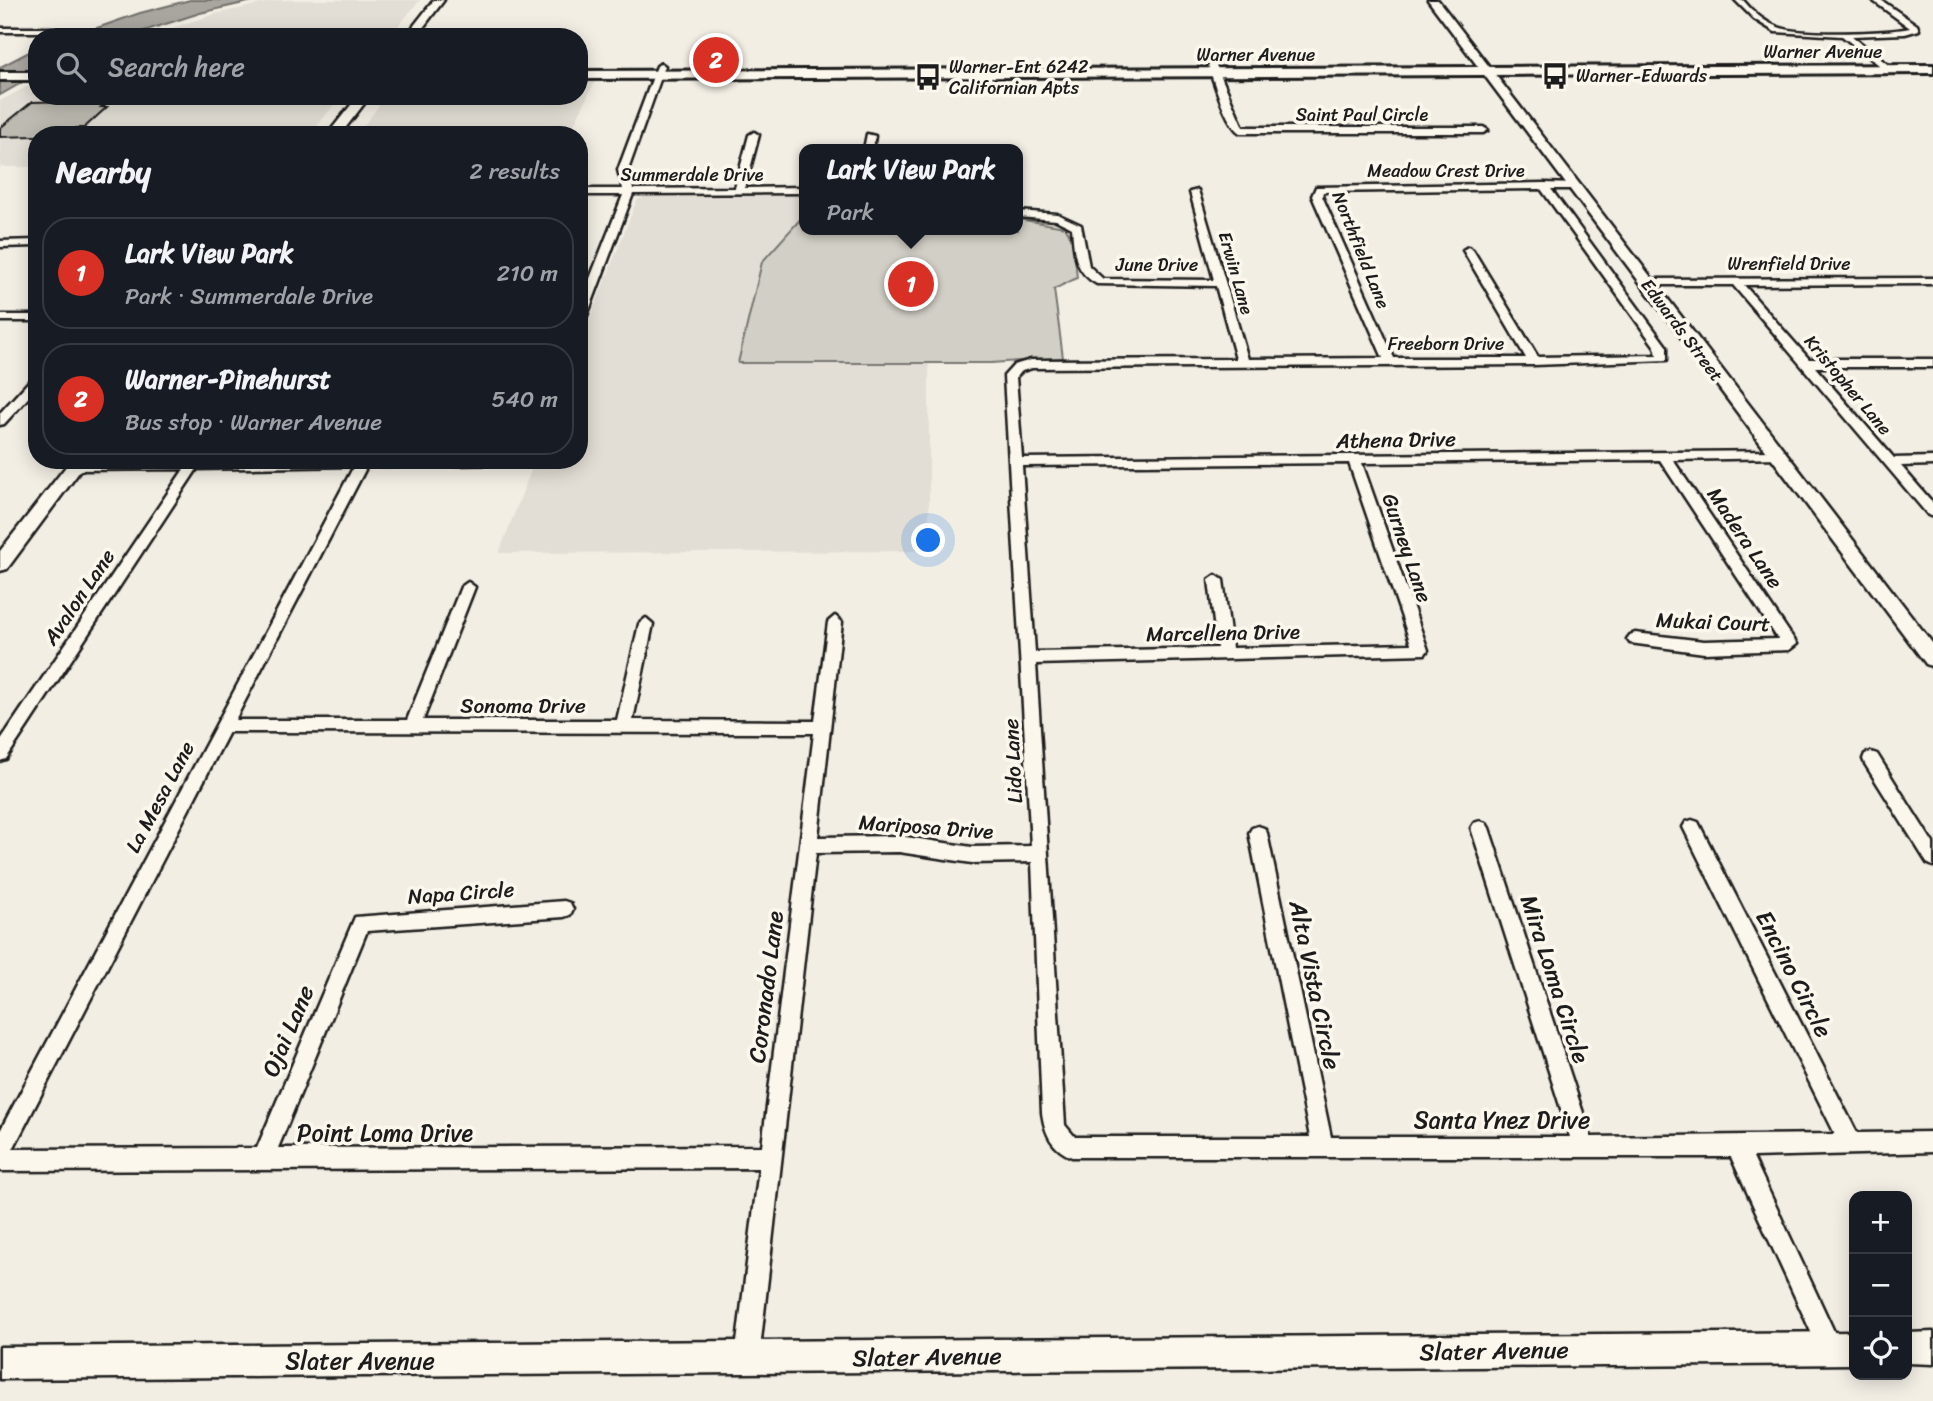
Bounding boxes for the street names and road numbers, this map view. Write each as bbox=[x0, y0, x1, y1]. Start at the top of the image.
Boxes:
street label: Warner Avenue bbox=[1764, 36, 1882, 68]
street label: Warner Avenue bbox=[1197, 39, 1315, 71]
street label: Saint Paul Circle bbox=[1296, 99, 1429, 131]
street label: Meadow Crest Drive bbox=[1367, 155, 1525, 187]
street label: Summerdale Drive bbox=[621, 159, 764, 191]
street label: Northfield Lane bbox=[1323, 186, 1399, 314]
street label: Erwin Lane bbox=[1209, 228, 1263, 319]
street label: Wrenfield Drive bbox=[1728, 248, 1850, 280]
street label: June Drive bbox=[1115, 249, 1198, 281]
street label: Edwards Street bbox=[1632, 271, 1732, 389]
street label: Kristopher Lane bbox=[1796, 327, 1900, 443]
street label: Freeborn Drive bbox=[1388, 328, 1504, 360]
street label: Athena Drive bbox=[1335, 420, 1456, 460]
street label: Madera Lane bbox=[1697, 479, 1793, 597]
street label: Gurney Lane bbox=[1371, 488, 1444, 608]
street label: Avalon Lane bbox=[32, 541, 126, 654]
street label: Mukai Court bbox=[1655, 601, 1771, 643]
street label: Marcellena Drive bbox=[1146, 613, 1300, 653]
street label: Sonoma Drive bbox=[460, 687, 586, 725]
street label: Lido Lane bbox=[992, 717, 1034, 804]
street label: La Mesa Lane bbox=[114, 734, 206, 860]
street label: Mariposa Drive bbox=[857, 803, 995, 851]
street label: Napa Circle bbox=[406, 870, 516, 916]
street label: Mira Loma Circle bbox=[1508, 889, 1602, 1069]
street label: Alta Vista Circle bbox=[1276, 896, 1353, 1073]
street label: Encino Circle bbox=[1744, 903, 1844, 1045]
street label: Coronado Lane bbox=[736, 908, 796, 1065]
street label: Ojai Lane bbox=[250, 978, 326, 1084]
street label: Santa Ynez Drive bbox=[1414, 1099, 1590, 1141]
street label: Point Loma Drive bbox=[297, 1112, 474, 1154]
street label: Slater Avenue bbox=[1419, 1329, 1569, 1373]
street label: Slater Avenue bbox=[852, 1335, 1002, 1379]
street label: Slater Avenue bbox=[285, 1340, 435, 1382]

